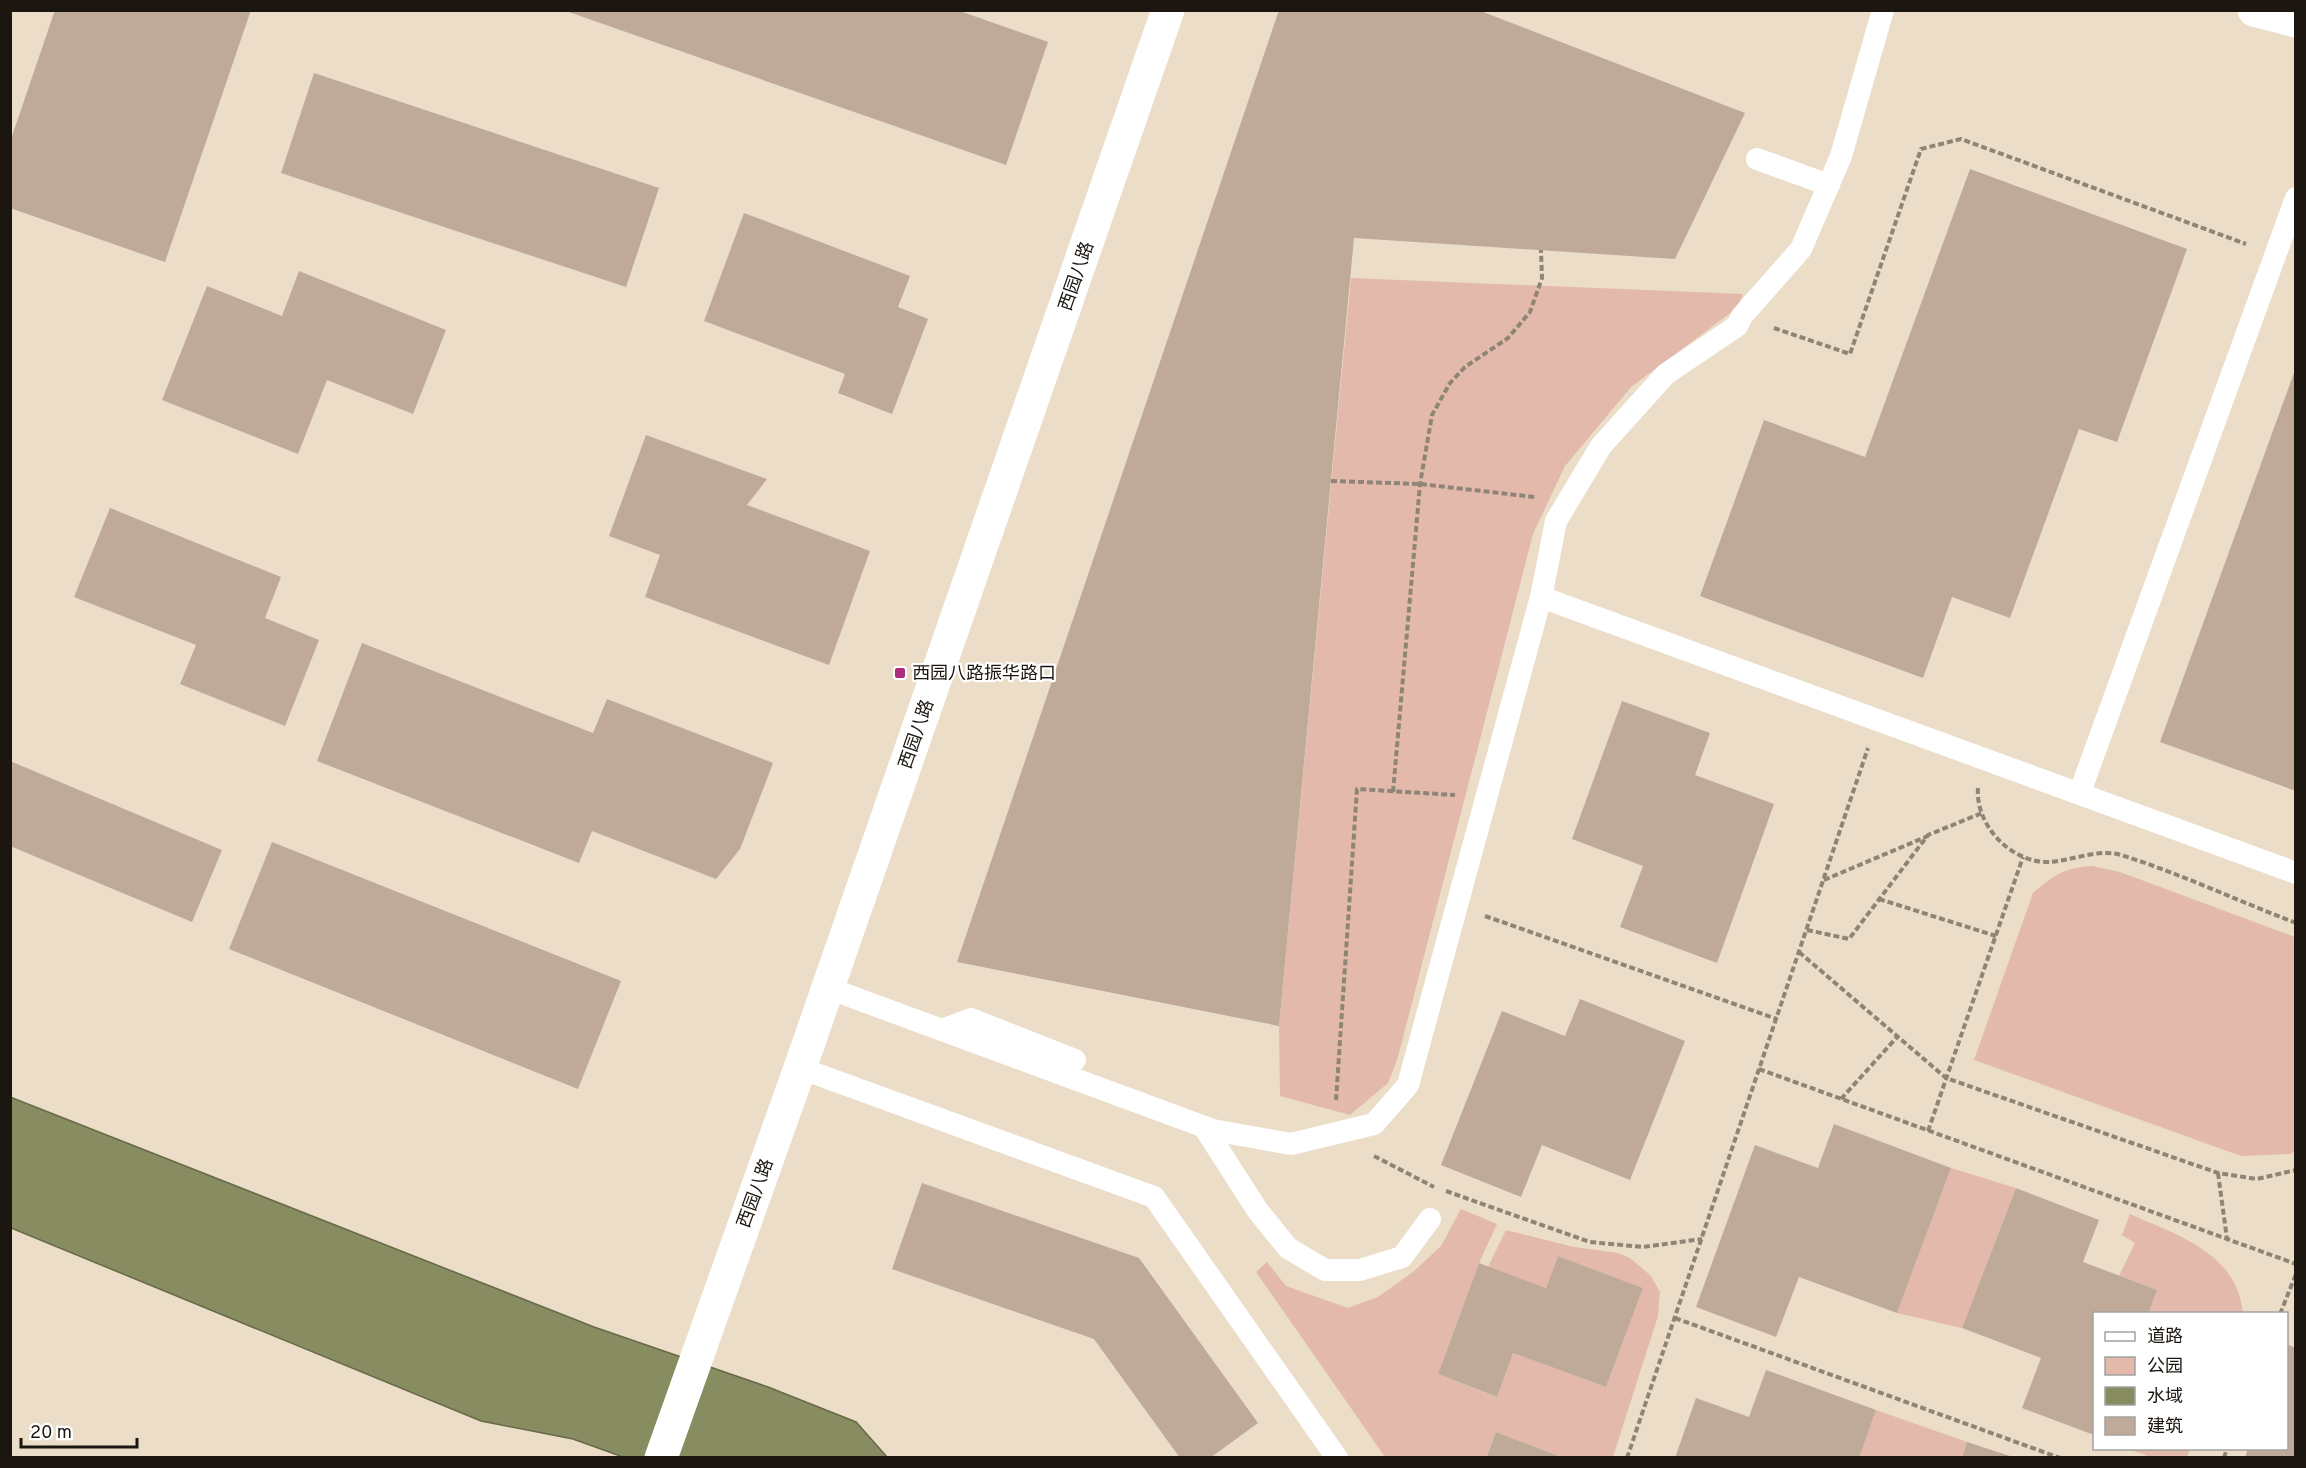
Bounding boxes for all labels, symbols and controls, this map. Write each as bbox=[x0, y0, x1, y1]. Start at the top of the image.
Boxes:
street label: 西园八路 bbox=[1055, 239, 1100, 314]
place label: 西园八路振华路口 bbox=[912, 663, 1056, 686]
marker: 西园八路振华路口 bbox=[893, 666, 907, 680]
street label: 西园八路 bbox=[895, 697, 940, 772]
street label: 西园八路 bbox=[733, 1156, 780, 1231]
legend bbox=[2093, 1312, 2288, 1450]
text: 道路 bbox=[2147, 1326, 2183, 1349]
text: 公园 bbox=[2147, 1356, 2183, 1379]
text: 水域 bbox=[2147, 1386, 2183, 1409]
scale bar bbox=[21, 1411, 136, 1449]
text: 建筑 bbox=[2147, 1416, 2183, 1439]
text: 20 m bbox=[30, 1422, 72, 1445]

